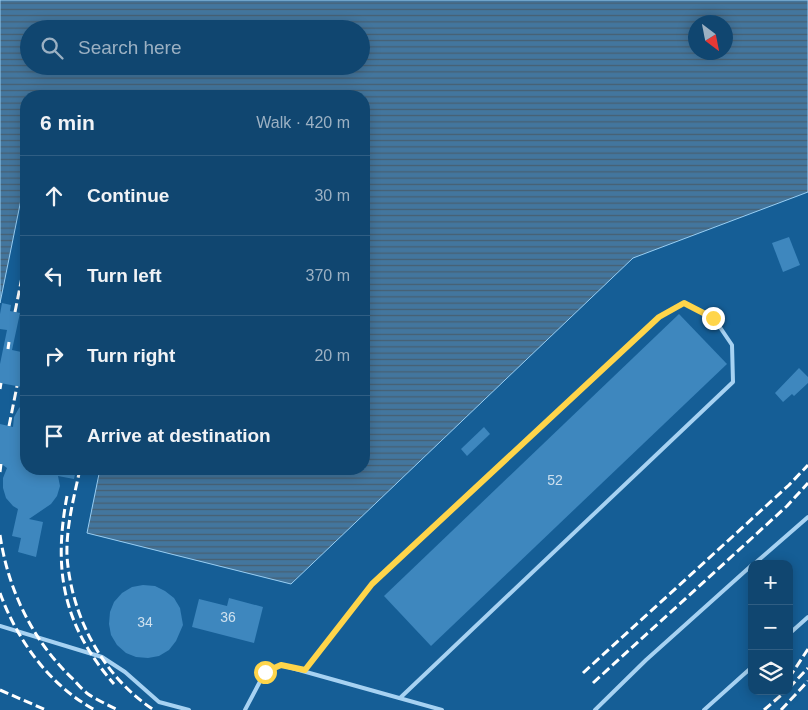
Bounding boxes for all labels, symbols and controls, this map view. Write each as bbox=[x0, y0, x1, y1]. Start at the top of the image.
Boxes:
north arrow bbox=[688, 15, 733, 60]
search box bbox=[20, 20, 370, 75]
icon: search bbox=[38, 34, 66, 62]
text: Search here bbox=[78, 37, 182, 58]
text: 6 min bbox=[40, 111, 95, 134]
text: Walk · 420 m bbox=[256, 114, 350, 131]
icon: ahead bbox=[40, 182, 68, 210]
text: Continue bbox=[87, 185, 169, 206]
text: 30 m bbox=[314, 187, 350, 204]
icon: left bbox=[40, 262, 68, 290]
text: Turn left bbox=[87, 265, 162, 286]
text: 370 m bbox=[306, 267, 350, 284]
route end bbox=[702, 307, 725, 330]
icon: right bbox=[40, 342, 68, 370]
text: Turn right bbox=[87, 345, 175, 366]
text: 20 m bbox=[314, 347, 350, 364]
icon: arrive bbox=[40, 422, 68, 450]
text: Arrive at destination bbox=[87, 425, 271, 446]
house number: 52 bbox=[547, 472, 563, 488]
map controls bbox=[748, 560, 793, 695]
button: + bbox=[748, 560, 793, 605]
button: − bbox=[748, 605, 793, 650]
house number: 36 bbox=[220, 609, 236, 625]
house number: 34 bbox=[137, 614, 153, 630]
button: layers bbox=[748, 650, 793, 695]
route start bbox=[254, 661, 277, 684]

